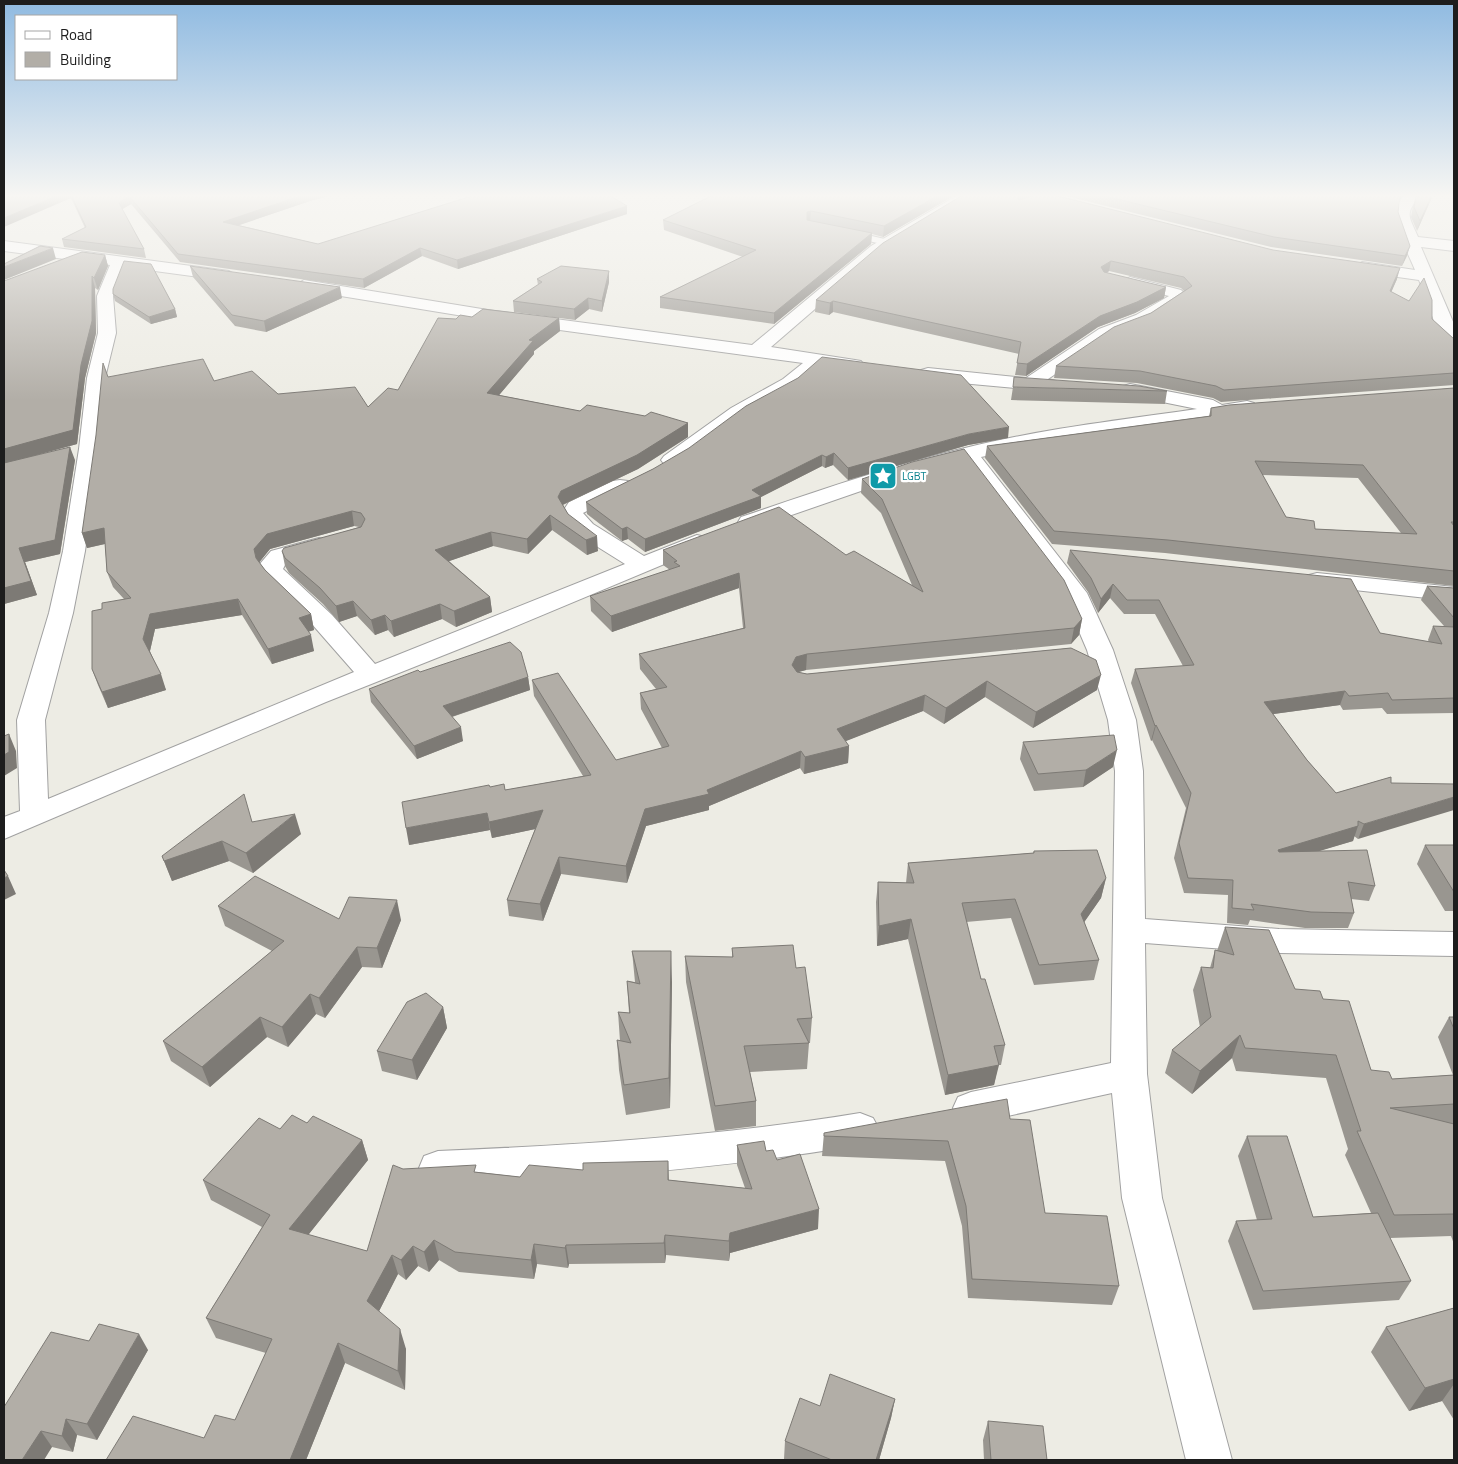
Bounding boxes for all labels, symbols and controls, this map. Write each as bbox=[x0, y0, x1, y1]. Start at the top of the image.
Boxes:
legend bbox=[15, 15, 178, 80]
text: Road bbox=[60, 23, 92, 46]
text: Building bbox=[60, 48, 111, 71]
place icon: LGBT bbox=[868, 461, 898, 491]
place label: LGBT bbox=[902, 468, 926, 484]

